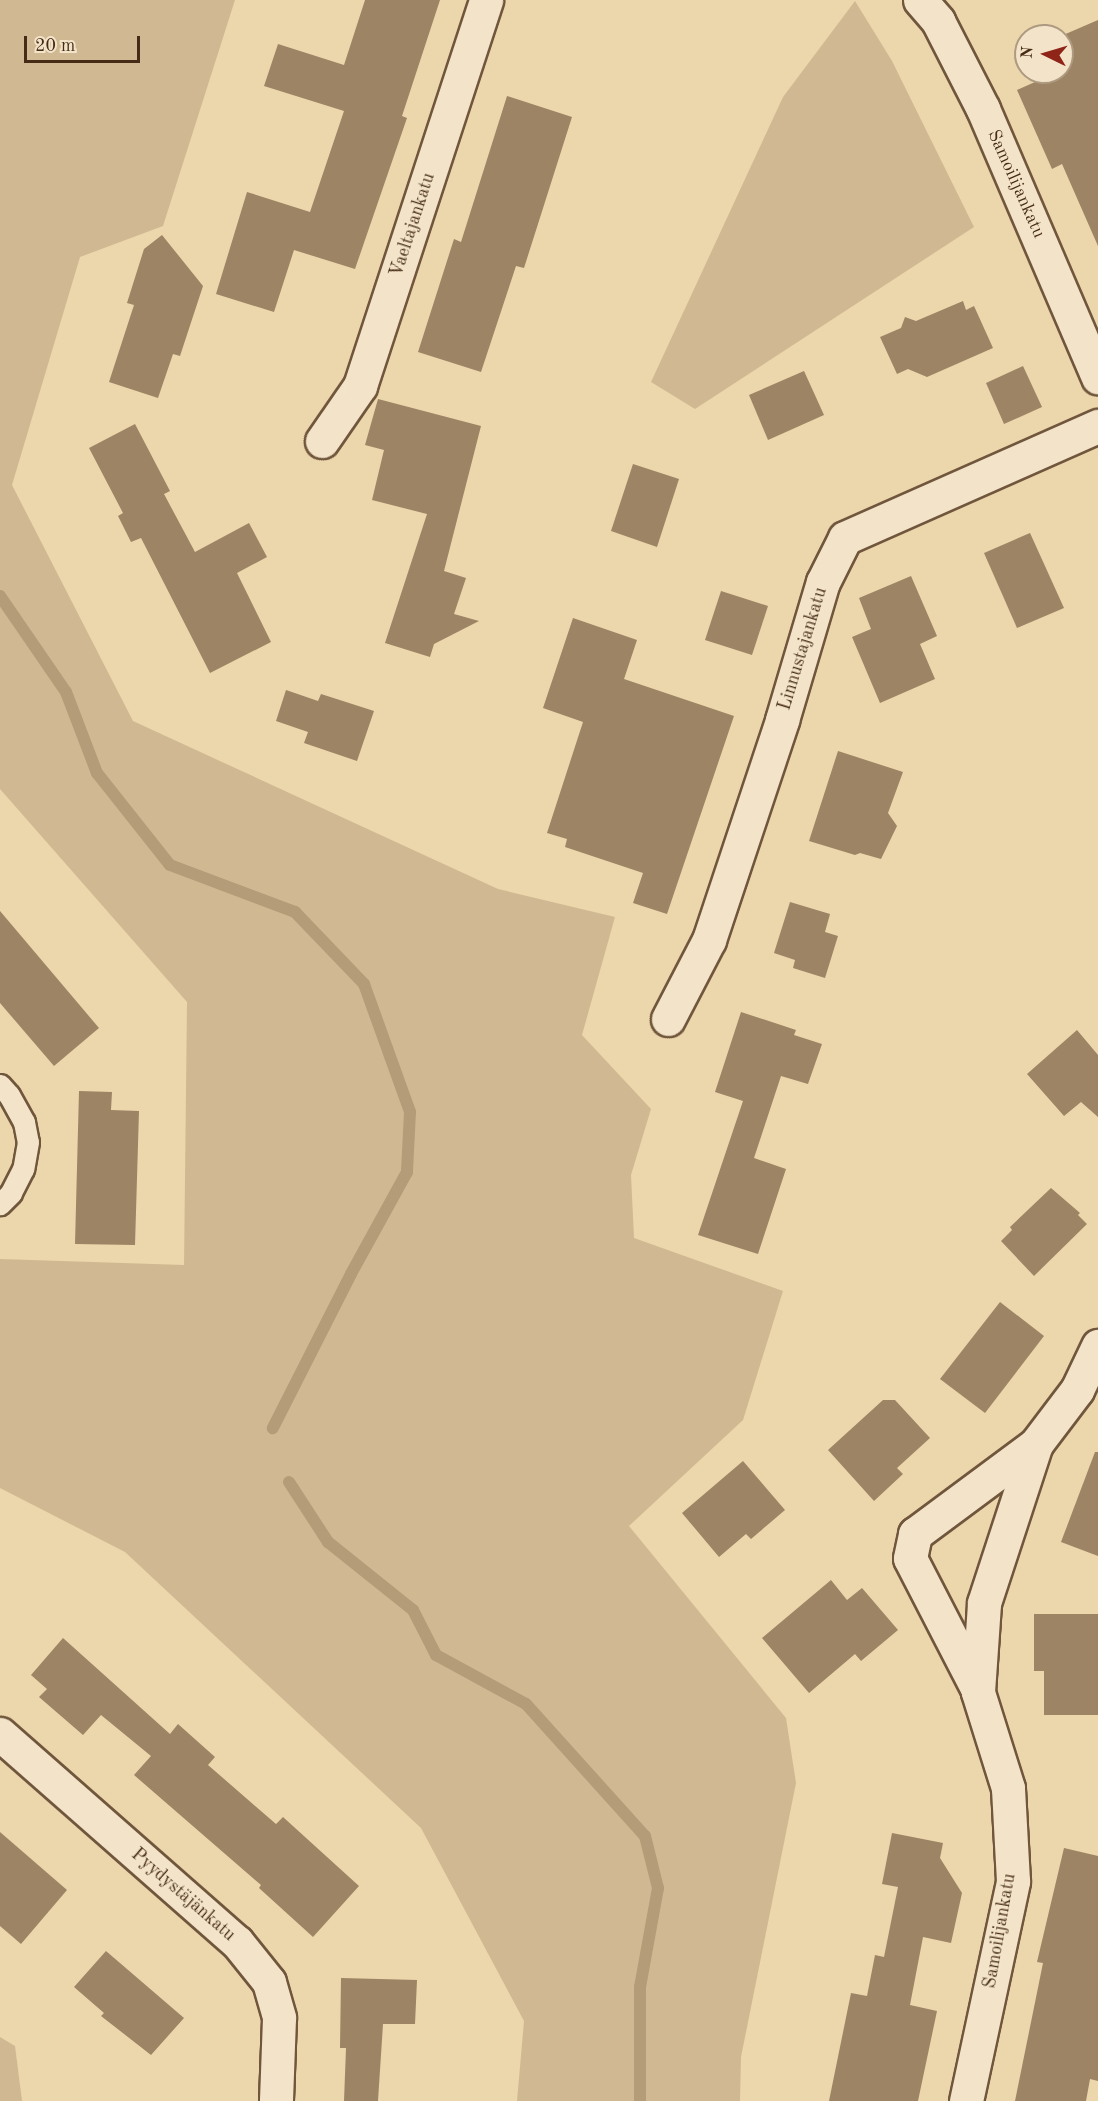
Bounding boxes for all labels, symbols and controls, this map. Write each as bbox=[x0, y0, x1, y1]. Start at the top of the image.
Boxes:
scale bar bbox=[27, 24, 142, 62]
north arrow bbox=[1014, 24, 1074, 84]
text: 20 m bbox=[35, 37, 75, 55]
text: N bbox=[1020, 46, 1037, 59]
street label: Samoilijankatu bbox=[982, 126, 1050, 242]
street label: Vaeltajankatu bbox=[386, 170, 440, 280]
street label: Linnustajankatu bbox=[774, 585, 832, 713]
street label: Pyydystäjänkatu bbox=[127, 1844, 239, 1946]
street label: Samoilijankatu bbox=[979, 1872, 1021, 1990]

